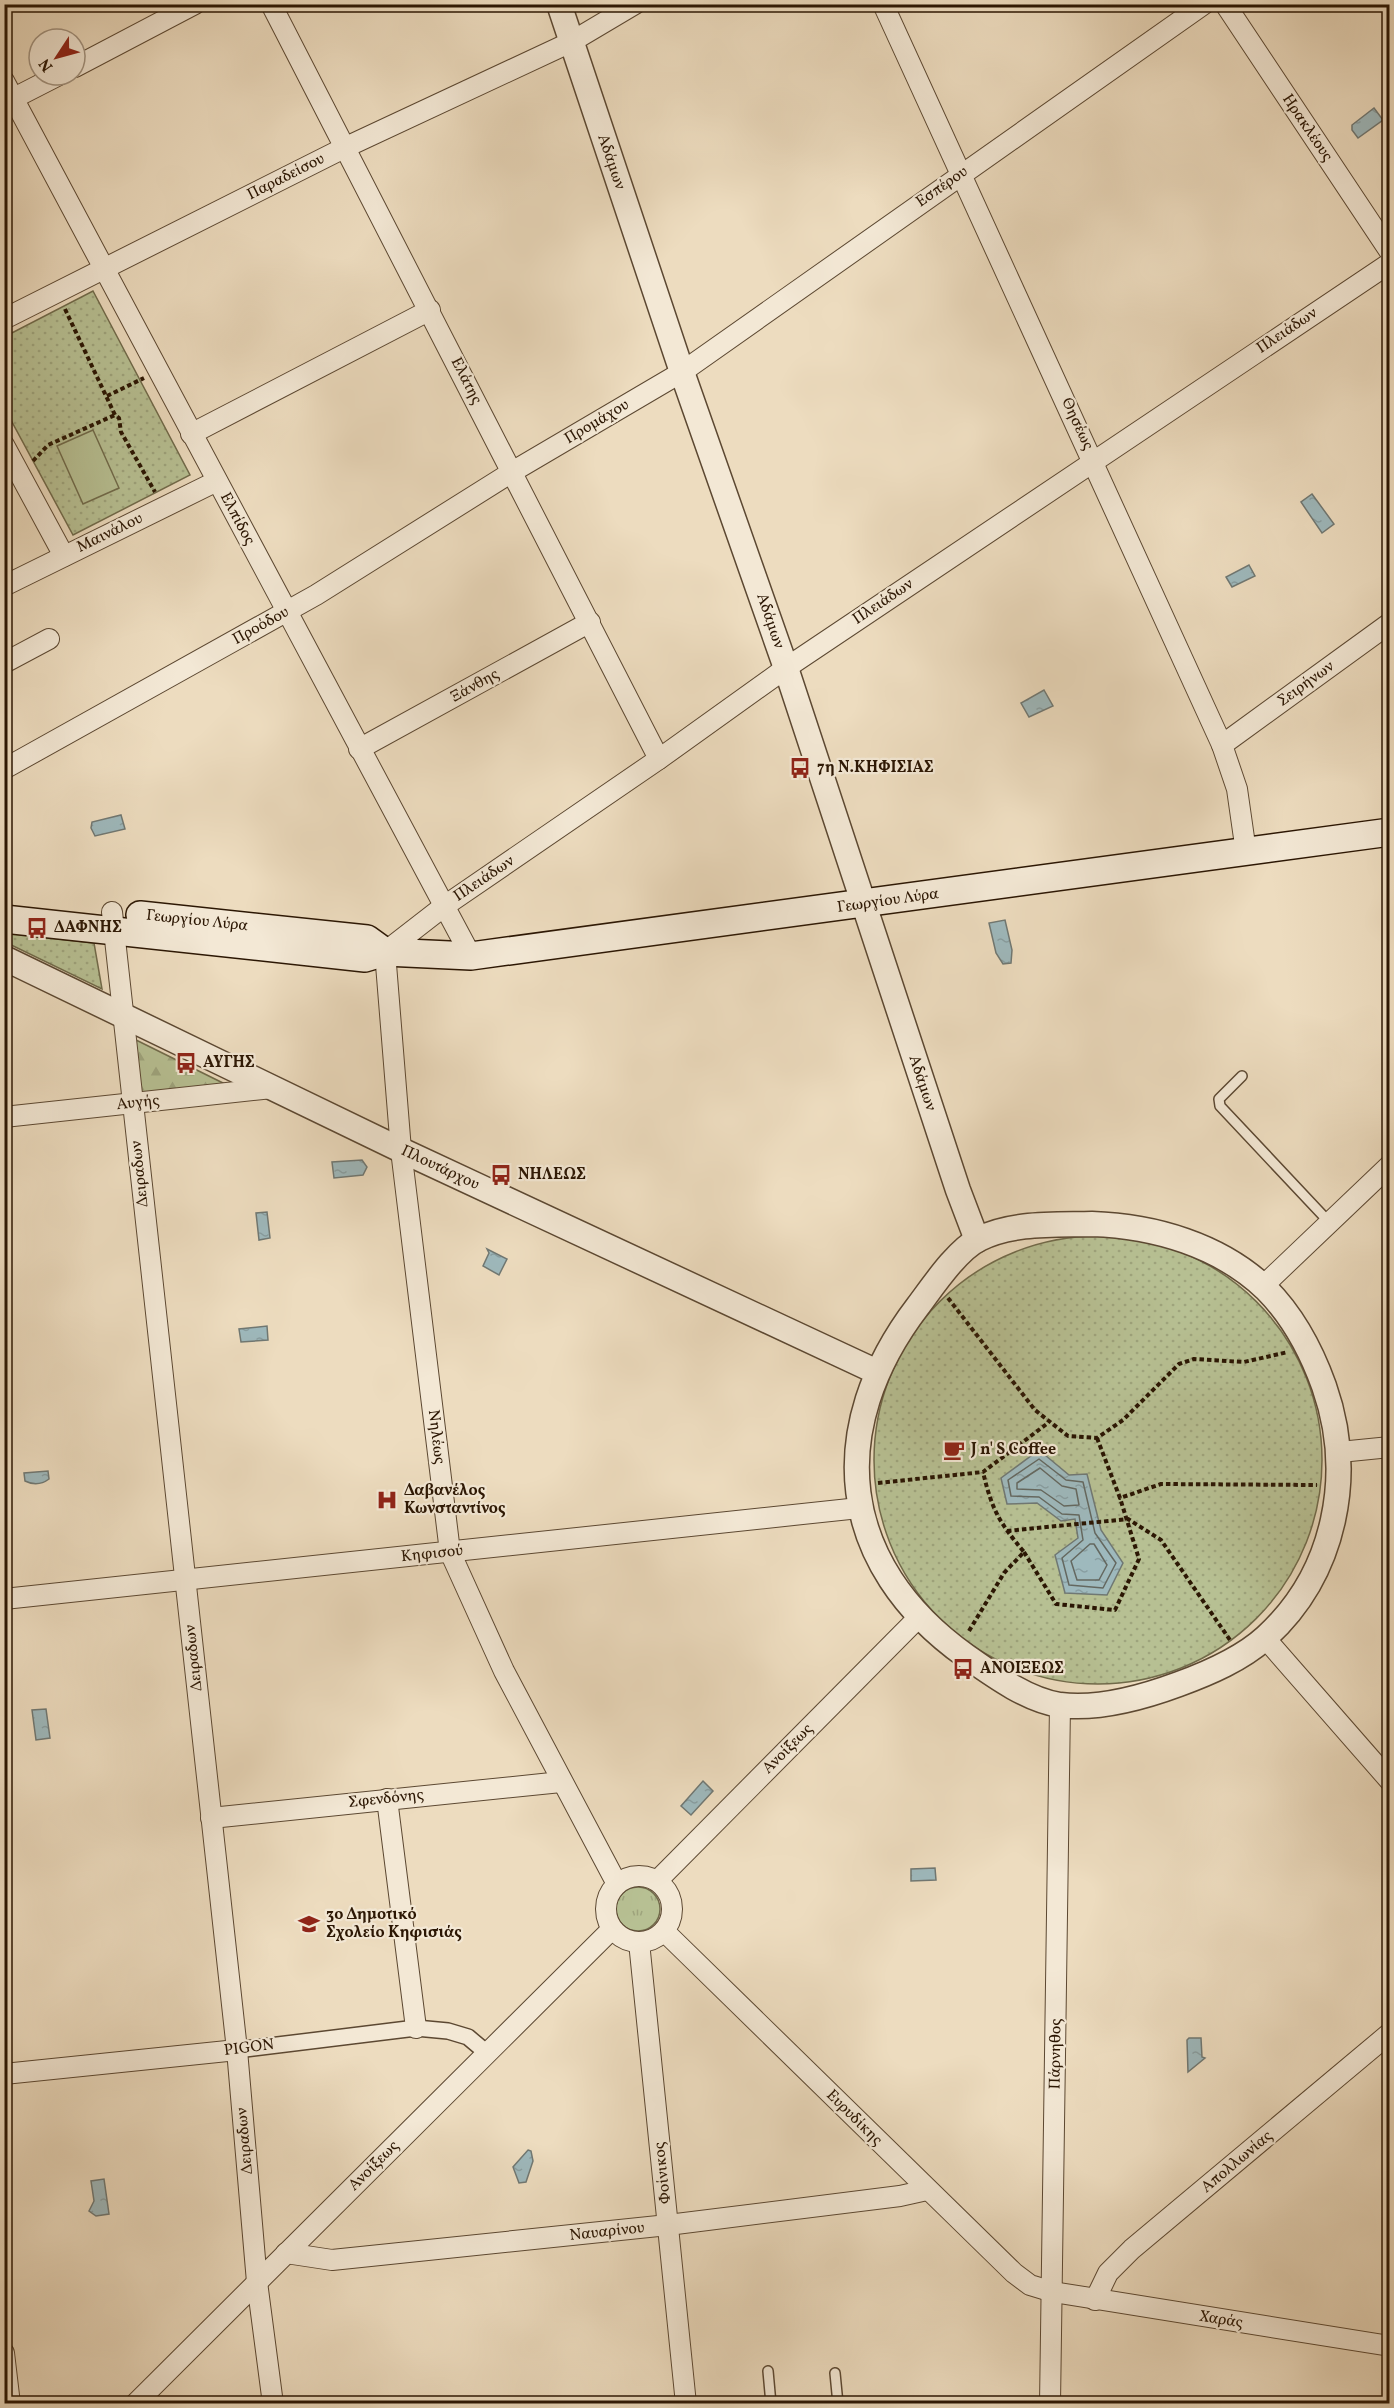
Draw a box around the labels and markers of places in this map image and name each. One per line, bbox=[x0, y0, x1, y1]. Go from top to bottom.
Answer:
bus stop icon: 7η Ν.ΚΗΦΙΣΙΑΣ bbox=[788, 756, 812, 780]
place label: 7η Ν.ΚΗΦΙΣΙΑΣ bbox=[817, 757, 934, 779]
bus stop icon: ΔΑΦΝΗΣ bbox=[25, 916, 49, 940]
place label: ΔΑΦΝΗΣ bbox=[54, 917, 122, 939]
bus stop icon: ΑΥΓΗΣ bbox=[174, 1051, 198, 1075]
place label: ΑΥΓΗΣ bbox=[203, 1052, 255, 1074]
bus stop icon: ΝΗΛΕΩΣ bbox=[489, 1163, 513, 1187]
place label: ΝΗΛΕΩΣ bbox=[518, 1164, 586, 1186]
cafe icon: J n' S Coffee bbox=[942, 1438, 966, 1462]
place label: J n' S Coffee bbox=[970, 1439, 1056, 1461]
place label: Δαβανέλος Κωνσταντίνος bbox=[404, 1480, 506, 1520]
hospital icon: Δαβανέλος Κωνσταντίνος bbox=[375, 1488, 399, 1512]
bus stop icon: ΑΝΟΙΞΕΩΣ bbox=[951, 1657, 975, 1681]
place label: ΑΝΟΙΞΕΩΣ bbox=[980, 1658, 1064, 1680]
place label: 3ο Δημοτικό Σχολείο Κηφισιάς bbox=[326, 1904, 462, 1944]
school or university icon: 3ο Δημοτικό Σχολείο Κηφισιάς bbox=[297, 1912, 321, 1936]

